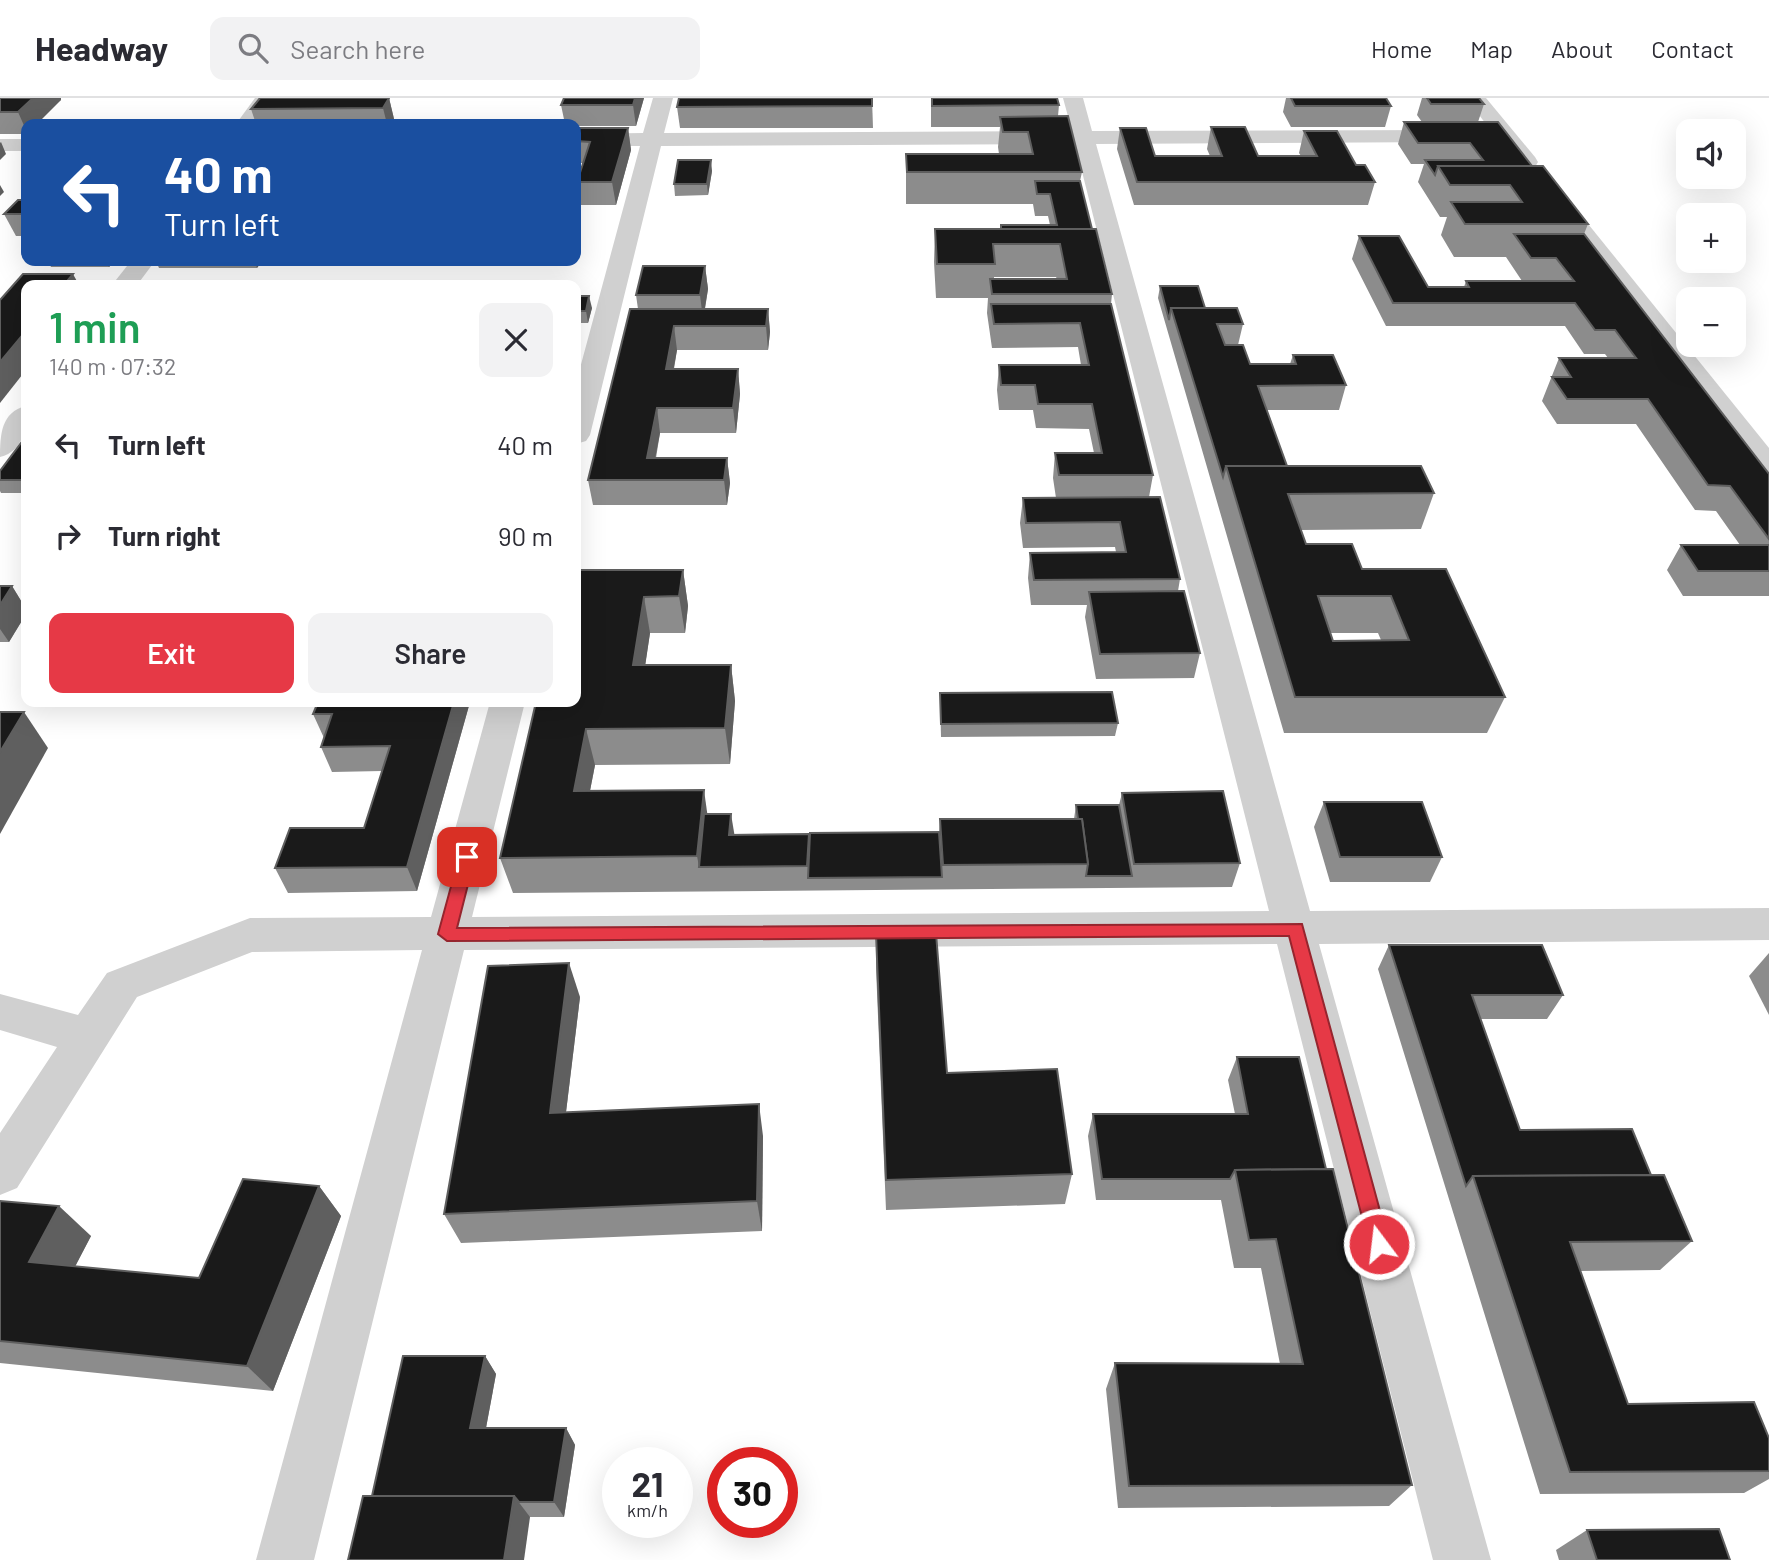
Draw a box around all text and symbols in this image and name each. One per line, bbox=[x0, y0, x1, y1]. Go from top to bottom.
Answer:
search box bbox=[210, 17, 700, 80]
text: Headway bbox=[35, 28, 168, 68]
icon: search bbox=[234, 29, 272, 67]
text: Search here bbox=[290, 33, 425, 64]
text: Home bbox=[1371, 34, 1432, 63]
text: Map bbox=[1470, 34, 1513, 63]
text: About bbox=[1551, 34, 1613, 63]
text: Contact bbox=[1651, 34, 1734, 63]
map controls bbox=[1676, 119, 1746, 357]
button: sound bbox=[1676, 119, 1746, 189]
text: 40 m bbox=[164, 144, 272, 203]
icon: left bbox=[49, 147, 140, 238]
button: + bbox=[1676, 203, 1746, 273]
text: Turn left bbox=[164, 204, 281, 242]
button: − bbox=[1676, 287, 1746, 357]
text: 1 min bbox=[49, 301, 141, 351]
button: close bbox=[479, 303, 553, 377]
text: 140 m · 07:32 bbox=[49, 352, 176, 380]
icon: left bbox=[49, 426, 87, 464]
text: Turn left bbox=[108, 429, 206, 460]
text: 40 m bbox=[497, 429, 553, 460]
icon: right bbox=[49, 517, 87, 555]
text: Turn right bbox=[108, 520, 221, 551]
text: 90 m bbox=[498, 520, 553, 551]
button: Exit bbox=[49, 613, 294, 693]
button: Share bbox=[308, 613, 553, 693]
pin bbox=[437, 827, 497, 887]
icon: arrive bbox=[448, 838, 486, 876]
position arrow bbox=[1342, 1207, 1416, 1281]
speed limit sign: 30 bbox=[707, 1447, 798, 1538]
text: 21 bbox=[632, 1462, 663, 1504]
text: km/h bbox=[627, 1499, 668, 1521]

